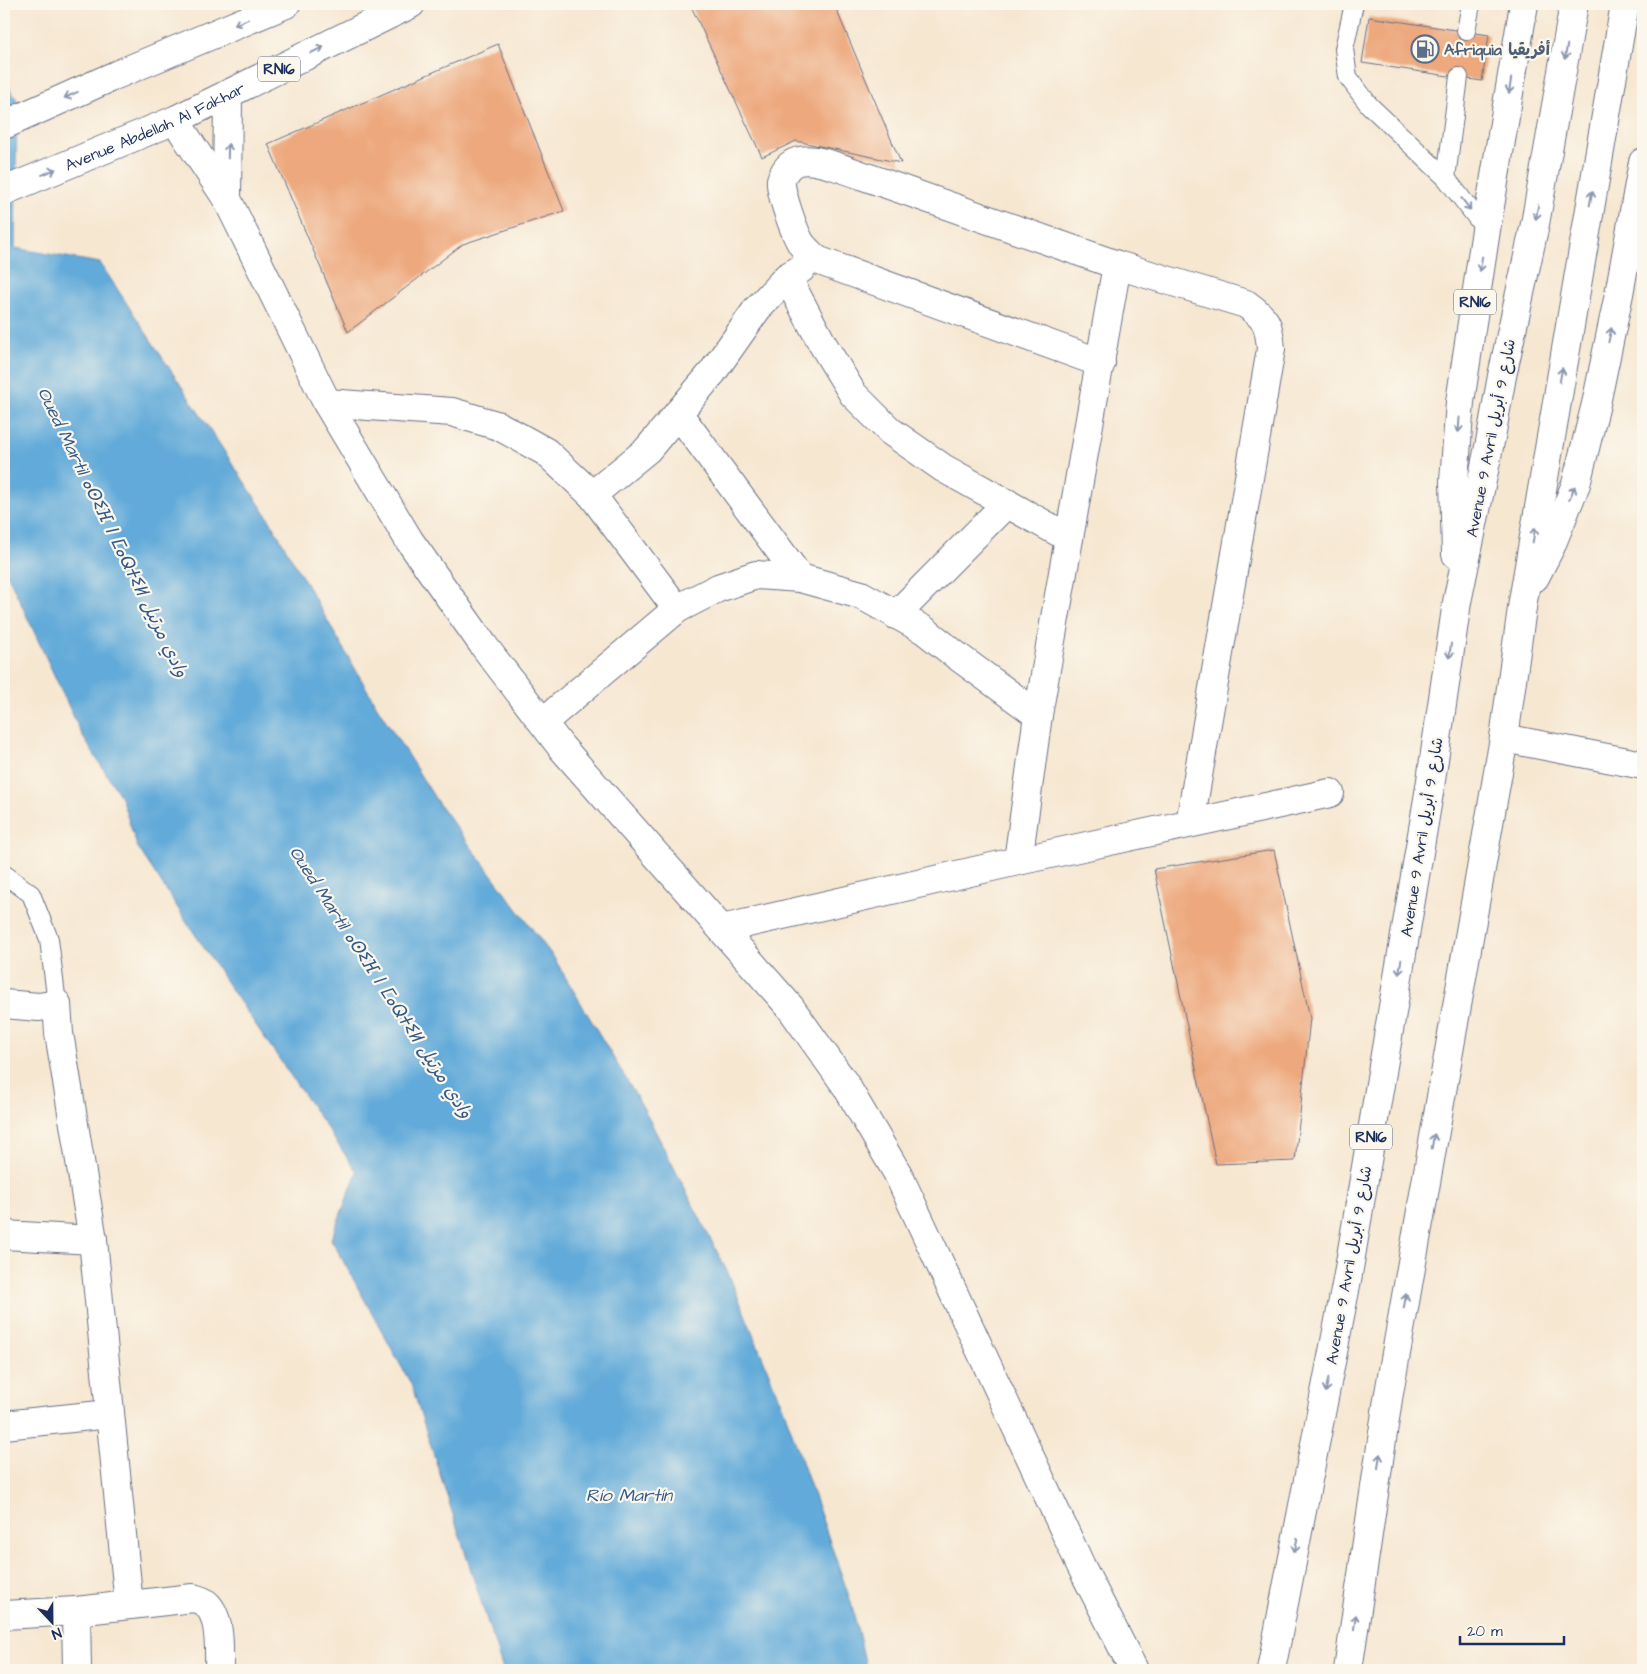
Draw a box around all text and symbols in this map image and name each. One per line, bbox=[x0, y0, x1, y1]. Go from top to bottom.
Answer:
one-way arrow bbox=[234, 18, 249, 28]
fuel station icon: Afriquia أفريقيا bbox=[1410, 34, 1440, 64]
place label: Afriquia أفريقيا bbox=[1444, 39, 1551, 61]
one-way arrow bbox=[1560, 43, 1570, 59]
one-way arrow bbox=[309, 45, 324, 55]
road number: RN16 bbox=[258, 56, 300, 82]
street label: Avenue Abdellah Al Fakhar bbox=[62, 77, 249, 177]
one-way arrow bbox=[1504, 78, 1514, 94]
one-way arrow bbox=[64, 90, 79, 100]
one-way arrow bbox=[223, 143, 232, 159]
one-way arrow bbox=[41, 167, 56, 177]
one-way arrow bbox=[1587, 190, 1597, 206]
one-way arrow bbox=[1460, 197, 1471, 210]
one-way arrow bbox=[1532, 203, 1542, 219]
one-way arrow bbox=[1476, 256, 1486, 272]
road number: RN16 bbox=[1454, 290, 1496, 314]
one-way arrow bbox=[1606, 328, 1616, 344]
street label: Avenue 9 Avril شارع 9 أبريل bbox=[1461, 337, 1521, 539]
one-way arrow bbox=[1557, 368, 1567, 384]
water label: Oued Martil ⴰⵙⵉⴼ ⵏ ⵎⴰⵕⵜⵉⵍ وادي مرتيل bbox=[31, 383, 194, 682]
one-way arrow bbox=[1454, 417, 1463, 433]
one-way arrow bbox=[1568, 486, 1578, 501]
one-way arrow bbox=[1529, 528, 1539, 544]
one-way arrow bbox=[1445, 642, 1455, 658]
street label: Avenue 9 Avril شارع 9 أبريل bbox=[1395, 736, 1449, 938]
water label: Oued Martil ⴰⵙⵉⴼ ⵏ ⵎⴰⵕⵜⵉⵍ وادي مرتيل bbox=[283, 841, 479, 1124]
one-way arrow bbox=[1394, 958, 1404, 974]
road number: RN16 bbox=[1350, 1124, 1392, 1150]
one-way arrow bbox=[1429, 1133, 1439, 1149]
street label: Avenue 9 Avril شارع 9 أبريل bbox=[1321, 1164, 1377, 1366]
one-way arrow bbox=[1401, 1293, 1411, 1309]
one-way arrow bbox=[1321, 1377, 1331, 1393]
one-way arrow bbox=[1374, 1454, 1384, 1470]
water label: Río Martín bbox=[586, 1483, 674, 1508]
one-way arrow bbox=[1290, 1536, 1300, 1552]
north arrow bbox=[28, 1596, 78, 1646]
one-way arrow bbox=[1350, 1614, 1360, 1630]
scale bar bbox=[1460, 1614, 1563, 1646]
text: 20 m bbox=[1467, 1621, 1503, 1642]
text: N bbox=[48, 1622, 64, 1644]

